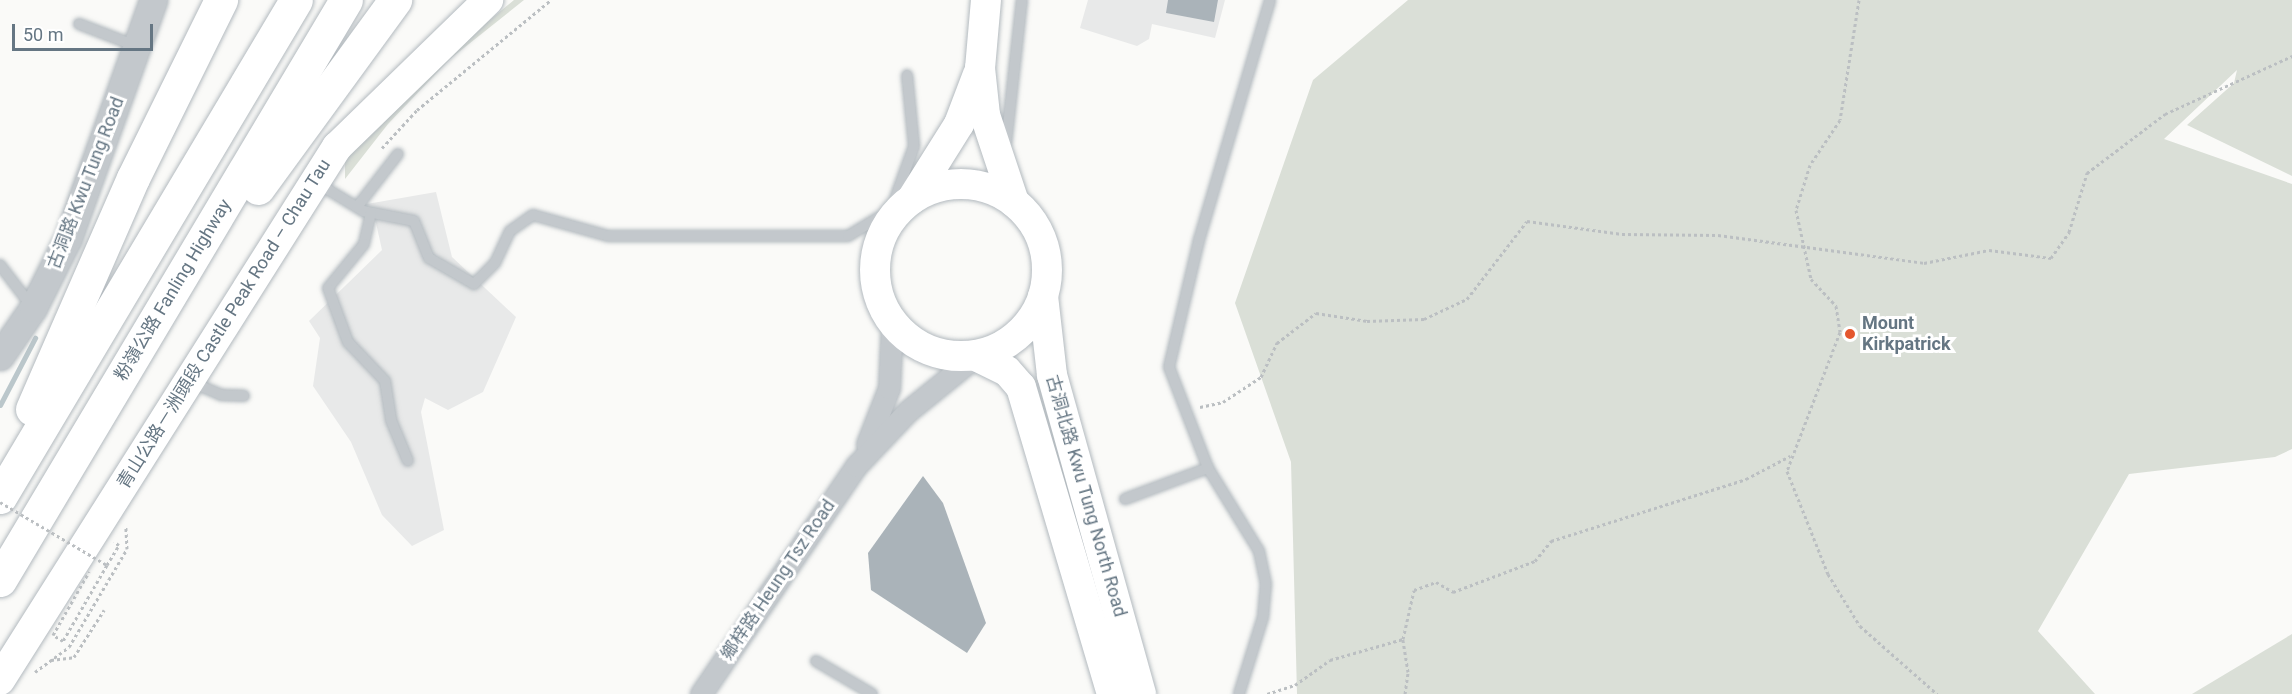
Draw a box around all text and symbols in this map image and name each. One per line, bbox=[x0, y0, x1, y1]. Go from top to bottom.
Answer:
scale bar bbox=[15, 12, 156, 50]
text: 50 m bbox=[23, 24, 63, 45]
street label: 古洞路 Kwu Tung Road bbox=[43, 94, 129, 272]
street label: 青山公路－洲頭段 Castle Peak Road – Chau Tau bbox=[113, 155, 335, 493]
street label: 粉嶺公路 Fanling Highway bbox=[110, 195, 236, 385]
place label: Mount Kirkpatrick bbox=[1862, 313, 1951, 356]
marker: Mount Kirkpatrick bbox=[1843, 327, 1857, 341]
street label: 古洞北路 Kwu Tung North Road bbox=[1041, 373, 1131, 619]
street label: 鄉梓路 Heung Tsz Road bbox=[716, 496, 840, 664]

